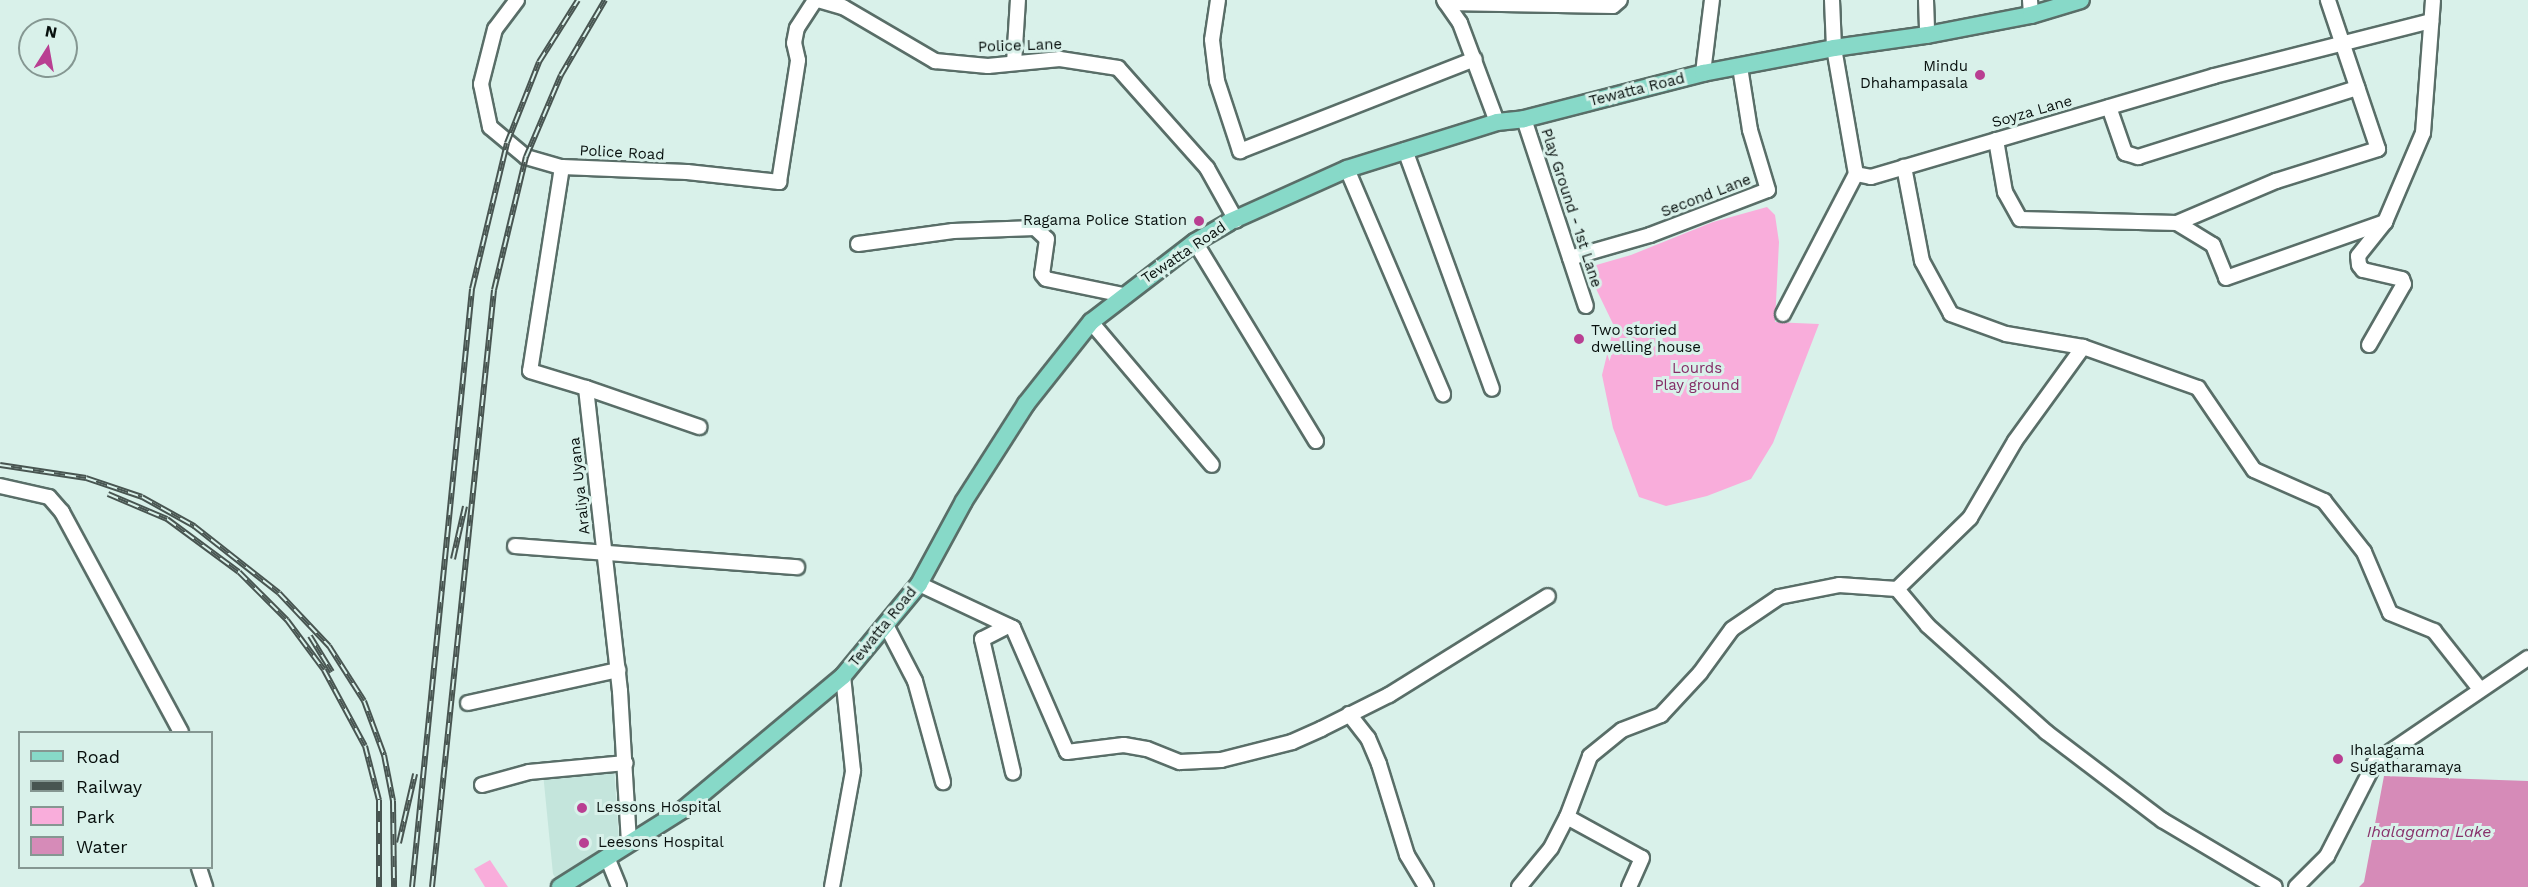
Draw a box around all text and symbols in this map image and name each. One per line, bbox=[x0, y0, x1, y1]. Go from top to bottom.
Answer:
north arrow bbox=[18, 18, 78, 78]
text: N bbox=[44, 21, 59, 42]
street label: Police Lane bbox=[978, 36, 1062, 56]
place label: Mindu Dhahampasala bbox=[1860, 57, 1968, 92]
marker: Mindu Dhahampasala bbox=[1973, 68, 1987, 82]
street label: Tewatta Road bbox=[1587, 69, 1687, 111]
street label: Soyza Lane bbox=[1990, 92, 2074, 132]
street label: Play Ground - 1st Lane bbox=[1537, 126, 1605, 290]
street label: Police Road bbox=[579, 142, 665, 164]
street label: Second Lane bbox=[1658, 171, 1754, 221]
place label: Ragama Police Station bbox=[1023, 212, 1187, 230]
marker: Ragama Police Station bbox=[1192, 214, 1206, 228]
street label: Tewatta Road bbox=[1138, 218, 1230, 288]
place label: Two storied dwelling house bbox=[1591, 321, 1701, 356]
marker: Two storied dwelling house bbox=[1572, 332, 1586, 346]
park label: Lourds Play ground bbox=[1654, 359, 1740, 394]
street label: Araliya Uyana bbox=[566, 436, 594, 536]
street label: Tewatta Road bbox=[845, 583, 921, 671]
legend bbox=[18, 731, 213, 869]
place label: Ihalagama Sugatharamaya bbox=[2350, 741, 2462, 776]
text: Road bbox=[76, 746, 120, 767]
marker: Ihalagama Sugatharamaya bbox=[2331, 752, 2345, 766]
text: Railway bbox=[76, 776, 142, 797]
marker: Lessons Hospital bbox=[573, 799, 591, 817]
place label: Lessons Hospital bbox=[596, 799, 721, 817]
text: Park bbox=[76, 806, 115, 827]
water label: Ihalagama Lake bbox=[2367, 822, 2491, 842]
marker: Leesons Hospital bbox=[575, 834, 593, 852]
place label: Leesons Hospital bbox=[598, 834, 724, 852]
text: Water bbox=[76, 836, 128, 857]

